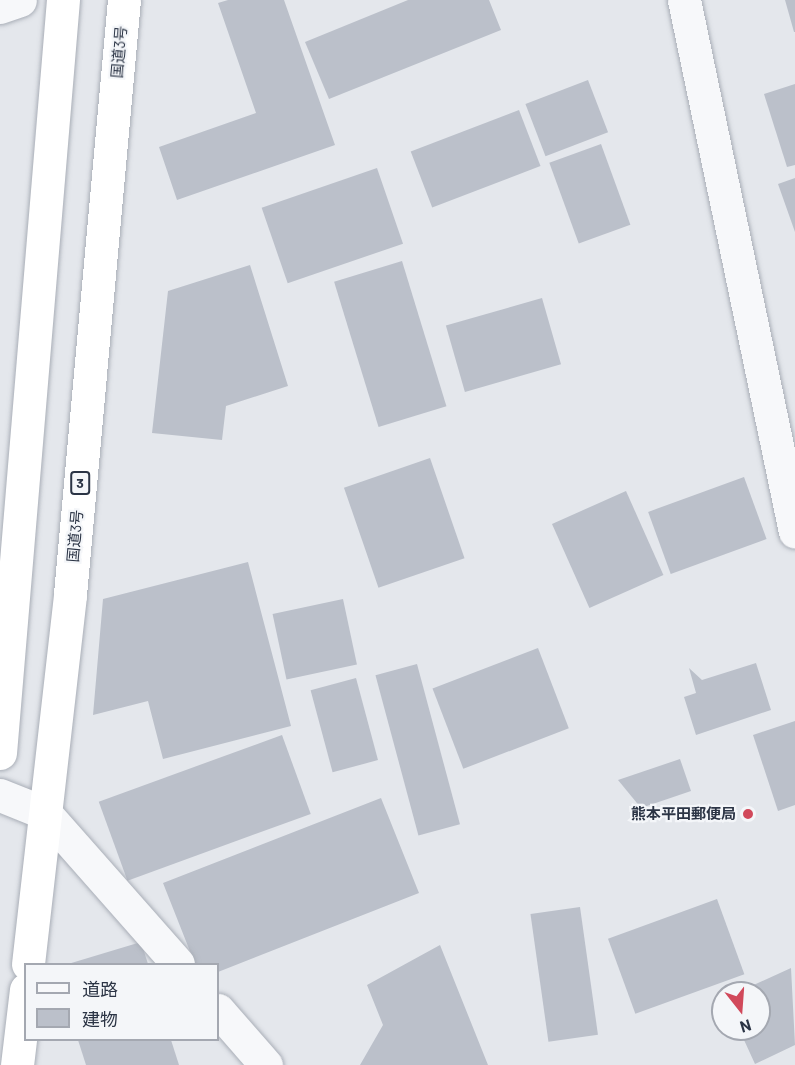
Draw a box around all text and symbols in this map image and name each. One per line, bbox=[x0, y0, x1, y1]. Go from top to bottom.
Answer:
street label: 国道3号 bbox=[108, 25, 130, 79]
road number: 3 bbox=[70, 472, 90, 494]
street label: 国道3号 bbox=[64, 509, 86, 563]
place label: 熊本平田郵便局 bbox=[631, 805, 736, 823]
marker: 熊本平田郵便局 bbox=[741, 807, 755, 821]
legend bbox=[24, 963, 219, 1041]
text: 道路 bbox=[82, 978, 118, 1000]
north arrow bbox=[711, 981, 771, 1041]
text: 建物 bbox=[82, 1008, 118, 1030]
text: N bbox=[738, 1016, 754, 1037]

